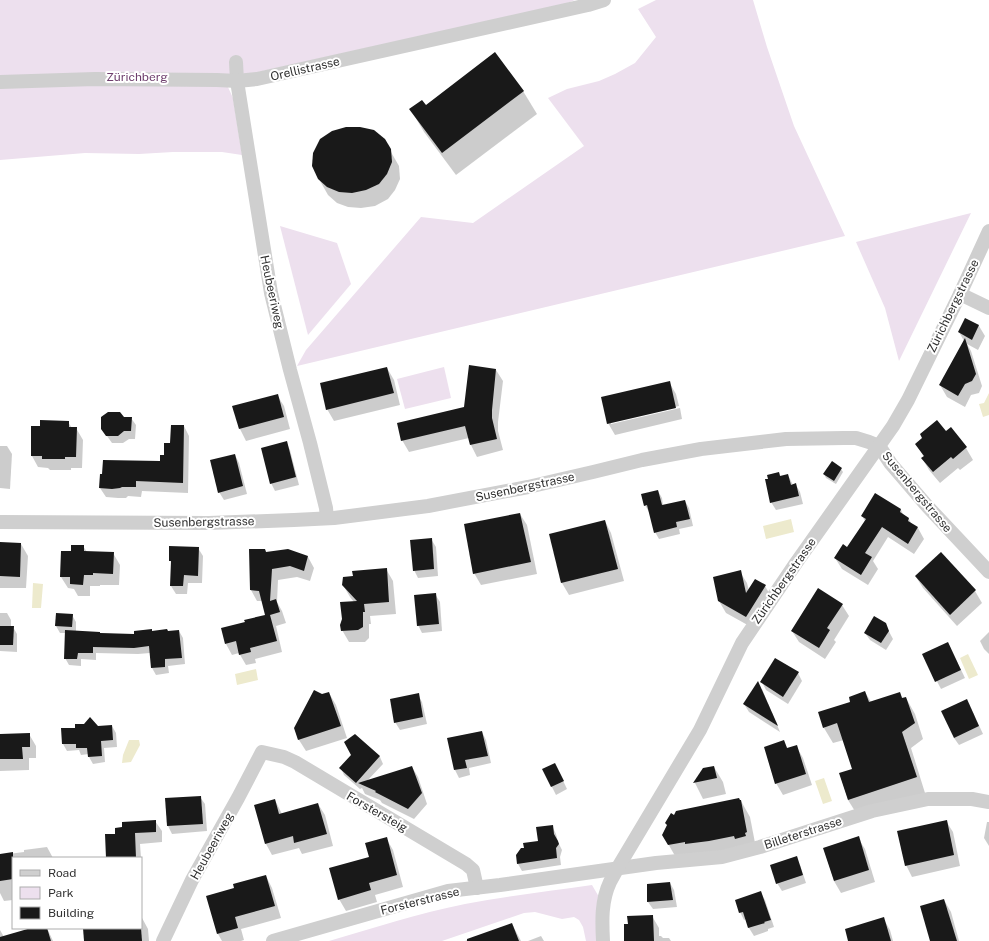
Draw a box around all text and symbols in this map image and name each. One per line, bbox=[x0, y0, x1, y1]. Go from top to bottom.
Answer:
street label: Orellistrasse bbox=[269, 54, 341, 84]
park label: Zürichberg bbox=[106, 70, 168, 84]
street label: Heubeeriweg bbox=[257, 254, 287, 330]
street label: Zürichbergstrasse bbox=[924, 257, 982, 355]
street label: Susenbergstrasse bbox=[879, 449, 955, 535]
street label: Susenbergstrasse bbox=[474, 470, 576, 504]
street label: Susenbergstrasse bbox=[153, 514, 255, 530]
street label: Zürichbergstrasse bbox=[749, 535, 819, 627]
street label: Forstersteig bbox=[344, 789, 410, 835]
street label: Heubeeriweg bbox=[188, 810, 236, 882]
street label: Billeterstrasse bbox=[762, 814, 844, 852]
legend bbox=[12, 857, 142, 929]
text: Road bbox=[48, 866, 76, 880]
street label: Forsterstrasse bbox=[379, 884, 461, 918]
text: Park bbox=[48, 886, 74, 900]
text: Building bbox=[48, 906, 94, 920]

